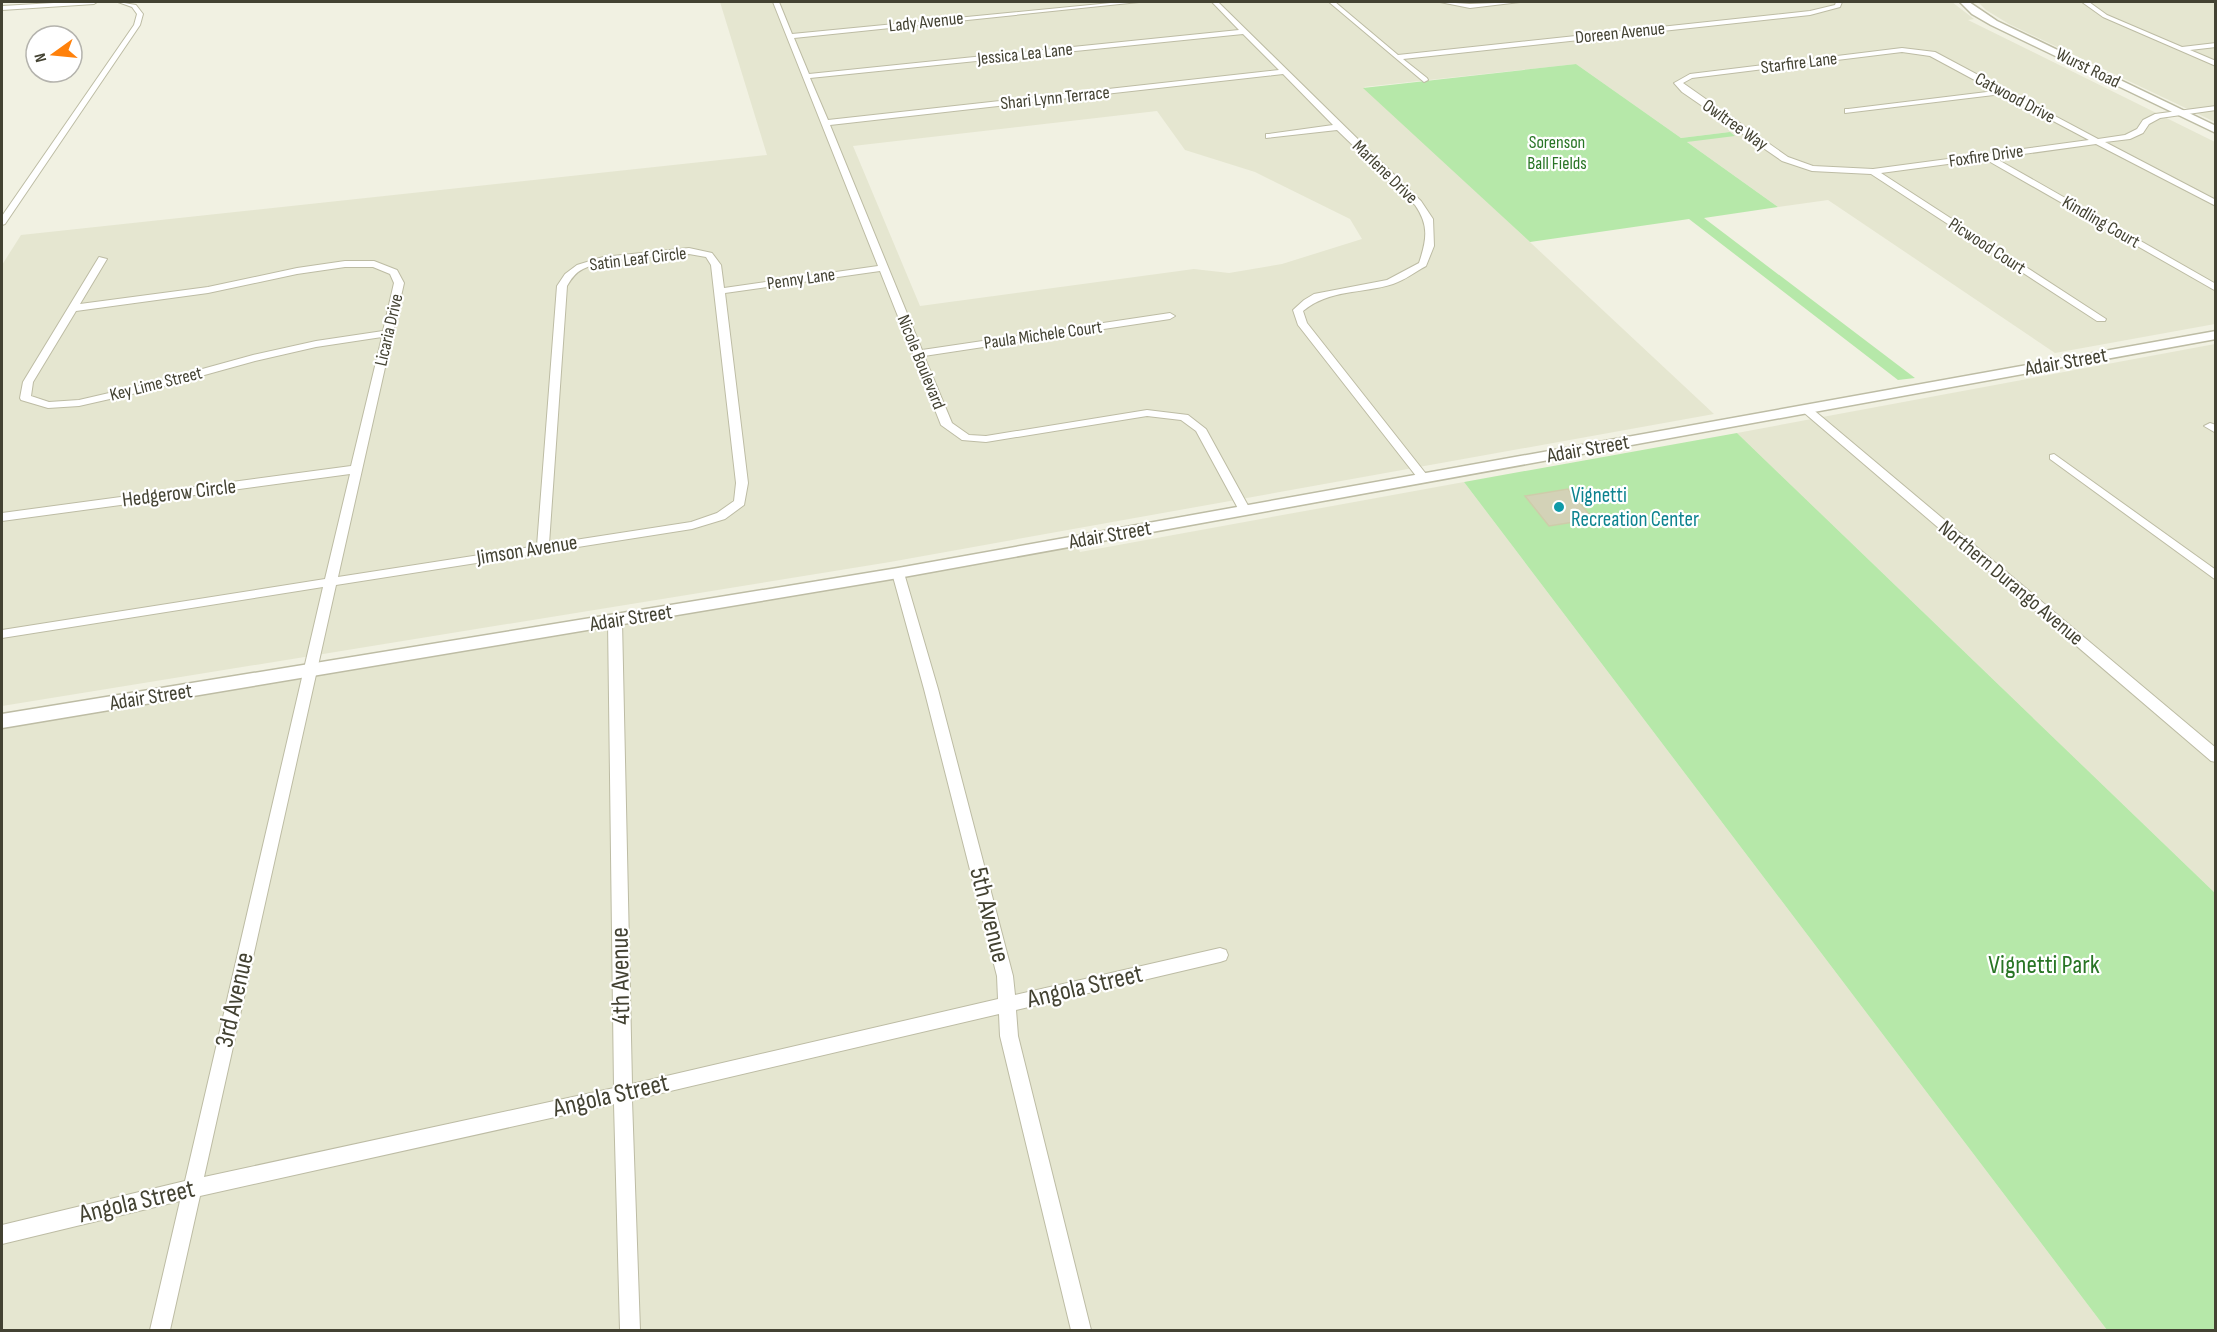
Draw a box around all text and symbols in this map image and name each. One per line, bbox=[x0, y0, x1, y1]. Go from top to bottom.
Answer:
street label: Lady Avenue bbox=[888, 8, 964, 36]
street label: Doreen Avenue bbox=[1574, 18, 1666, 48]
north arrow bbox=[24, 24, 84, 84]
street label: Jessica Lea Lane bbox=[975, 39, 1074, 70]
street label: Wurst Road bbox=[2053, 43, 2123, 93]
street label: Starfire Lane bbox=[1760, 48, 1838, 78]
text: N bbox=[31, 51, 51, 64]
street label: Catwood Drive bbox=[1971, 68, 2059, 128]
street label: Shari Lynn Terrace bbox=[999, 82, 1111, 114]
street label: Owltree Way bbox=[1698, 95, 1772, 155]
park label: Sorenson Ball Fields bbox=[1527, 132, 1587, 174]
street label: Marlene Drive bbox=[1348, 136, 1422, 208]
street label: Foxfire Drive bbox=[1947, 140, 2025, 172]
street label: Kindling Court bbox=[2059, 191, 2144, 253]
street label: Picwood Court bbox=[1944, 213, 2030, 279]
street label: Satin Leaf Circle bbox=[588, 243, 688, 275]
street label: Penny Lane bbox=[766, 264, 836, 294]
street label: Licaria Drive bbox=[370, 292, 408, 368]
street label: Nicole Boulevard bbox=[893, 312, 949, 412]
street label: Paula Michele Court bbox=[983, 316, 1104, 354]
street label: Adair Street bbox=[2022, 342, 2109, 382]
street label: Key Lime Street bbox=[108, 362, 205, 406]
street label: Adair Street bbox=[1544, 429, 1631, 469]
street label: Hedgerow Circle bbox=[121, 474, 237, 512]
place label: Vignetti Recreation Center bbox=[1571, 483, 1699, 532]
marker: Vignetti Recreation Center bbox=[1552, 500, 1566, 514]
street label: Adair Street bbox=[1066, 515, 1153, 555]
street label: Northern Durango Avenue bbox=[1933, 515, 2089, 651]
street label: Jimson Avenue bbox=[474, 530, 579, 570]
street label: Adair Street bbox=[587, 599, 674, 637]
street label: Adair Street bbox=[107, 678, 194, 716]
street label: 5th Avenue bbox=[962, 864, 1016, 966]
street label: 4th Avenue bbox=[605, 927, 637, 1025]
street label: 3rd Avenue bbox=[209, 949, 261, 1051]
park label: Vignetti Park bbox=[1988, 950, 2100, 981]
street label: Angola Street bbox=[1023, 959, 1146, 1016]
street label: Angola Street bbox=[549, 1068, 672, 1125]
street label: Angola Street bbox=[75, 1174, 198, 1231]

